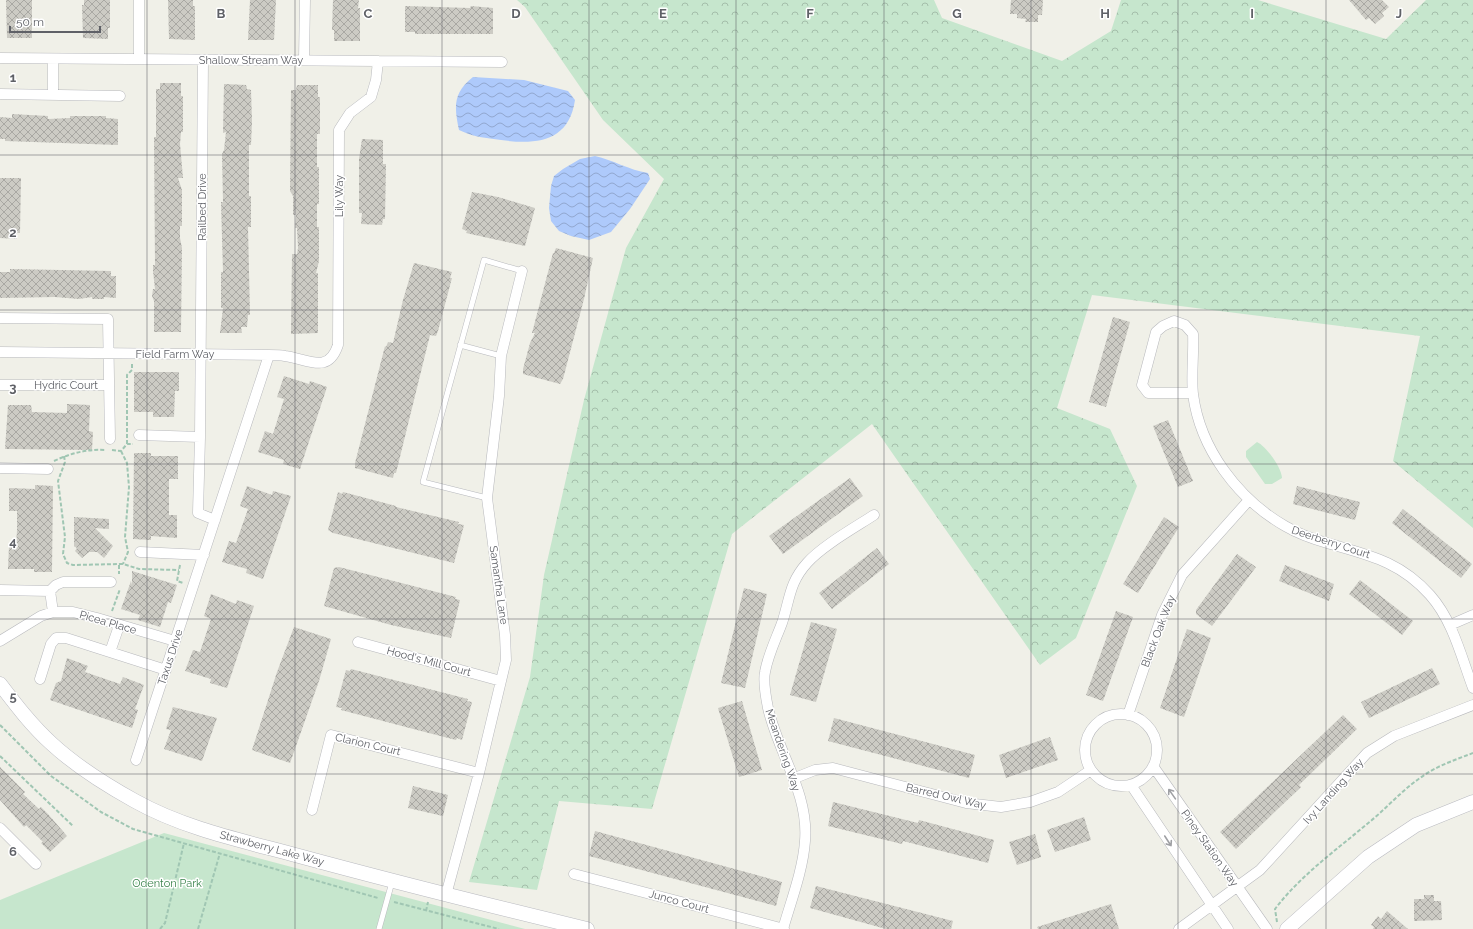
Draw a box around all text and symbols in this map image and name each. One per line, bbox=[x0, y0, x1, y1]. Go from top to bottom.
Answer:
text: B bbox=[217, 6, 226, 21]
text: C bbox=[364, 6, 373, 21]
text: D bbox=[511, 6, 521, 21]
text: E bbox=[659, 6, 667, 21]
text: F bbox=[806, 6, 814, 21]
text: G bbox=[952, 6, 962, 21]
text: H bbox=[1100, 6, 1110, 21]
text: I bbox=[1250, 6, 1254, 21]
text: J bbox=[1396, 6, 1402, 21]
scale bar bbox=[10, 8, 100, 34]
text: 50 m bbox=[16, 15, 44, 29]
street label: Shallow Stream Way bbox=[199, 54, 303, 67]
text: 1 bbox=[10, 70, 17, 85]
street label: Railbed Drive bbox=[196, 173, 209, 241]
street label: Lily Way bbox=[333, 175, 346, 217]
text: 2 bbox=[9, 225, 17, 240]
street label: Field Farm Way bbox=[136, 348, 214, 361]
street label: Hydric Court bbox=[34, 379, 98, 392]
text: 3 bbox=[9, 380, 17, 395]
street label: Deerberry Court bbox=[1290, 524, 1372, 561]
text: 4 bbox=[9, 534, 17, 549]
street label: Samantha Lane bbox=[487, 545, 511, 626]
street label: Black Oak Way bbox=[1139, 593, 1178, 669]
street label: Picea Place bbox=[78, 608, 138, 637]
street label: Taxus Drive bbox=[155, 627, 186, 687]
street label: Hood's Mill Court bbox=[385, 644, 473, 679]
text: 5 bbox=[9, 689, 17, 704]
street label: Meandering Way bbox=[762, 707, 803, 793]
street label: Clarion Court bbox=[334, 731, 402, 758]
street label: Ivy Landing Way bbox=[1301, 756, 1366, 827]
street label: Barred Owl Way bbox=[904, 781, 987, 812]
one-way arrow bbox=[1168, 788, 1176, 799]
street label: Piney Station Way bbox=[1178, 807, 1241, 889]
street label: Strawberry Lake Way bbox=[218, 828, 326, 869]
one-way arrow bbox=[1164, 835, 1172, 846]
text: 6 bbox=[9, 844, 17, 859]
park label: Odenton Park bbox=[132, 877, 202, 890]
street label: Junco Court bbox=[647, 887, 711, 916]

